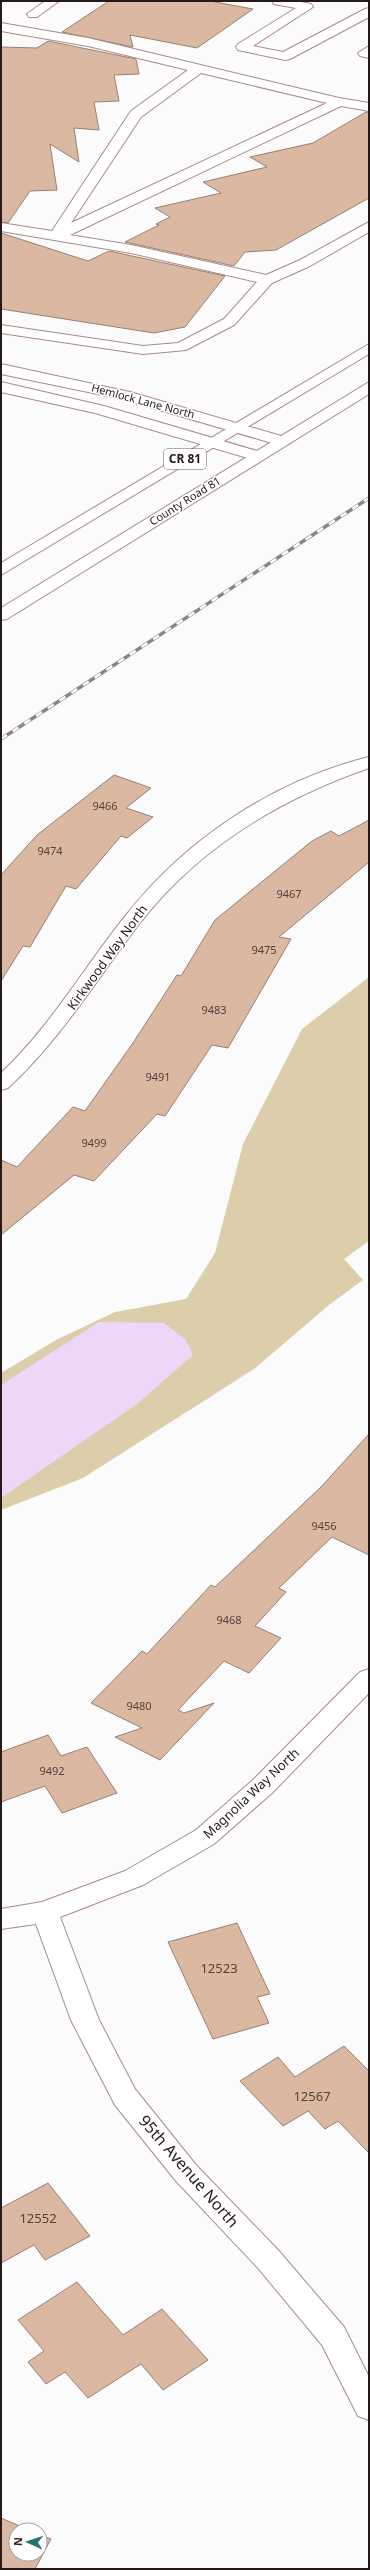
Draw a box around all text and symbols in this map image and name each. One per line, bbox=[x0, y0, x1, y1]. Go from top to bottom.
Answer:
street label: Hemlock Lane North bbox=[90, 380, 196, 422]
road number: CR 81 bbox=[164, 449, 206, 469]
street label: County Road 81 bbox=[146, 473, 223, 529]
house number: 9466 bbox=[92, 798, 118, 813]
house number: 9474 bbox=[37, 843, 63, 858]
house number: 9467 bbox=[276, 886, 302, 901]
street label: Kirkwood Way North bbox=[63, 901, 151, 1013]
house number: 9475 bbox=[251, 942, 277, 957]
house number: 9483 bbox=[201, 1002, 227, 1017]
house number: 9491 bbox=[145, 1069, 171, 1084]
house number: 9499 bbox=[81, 1135, 107, 1150]
house number: 9456 bbox=[311, 1518, 337, 1533]
house number: 9468 bbox=[216, 1612, 242, 1627]
house number: 9480 bbox=[126, 1698, 152, 1713]
street label: Magnolia Way North bbox=[199, 1744, 303, 1842]
house number: 9492 bbox=[39, 1763, 65, 1778]
house number: 12523 bbox=[200, 1959, 238, 1977]
house number: 12567 bbox=[293, 2087, 331, 2105]
street label: 95th Avenue North bbox=[134, 2110, 244, 2232]
house number: 12552 bbox=[19, 2209, 57, 2227]
north arrow bbox=[8, 2522, 48, 2562]
text: N bbox=[10, 2537, 25, 2546]

